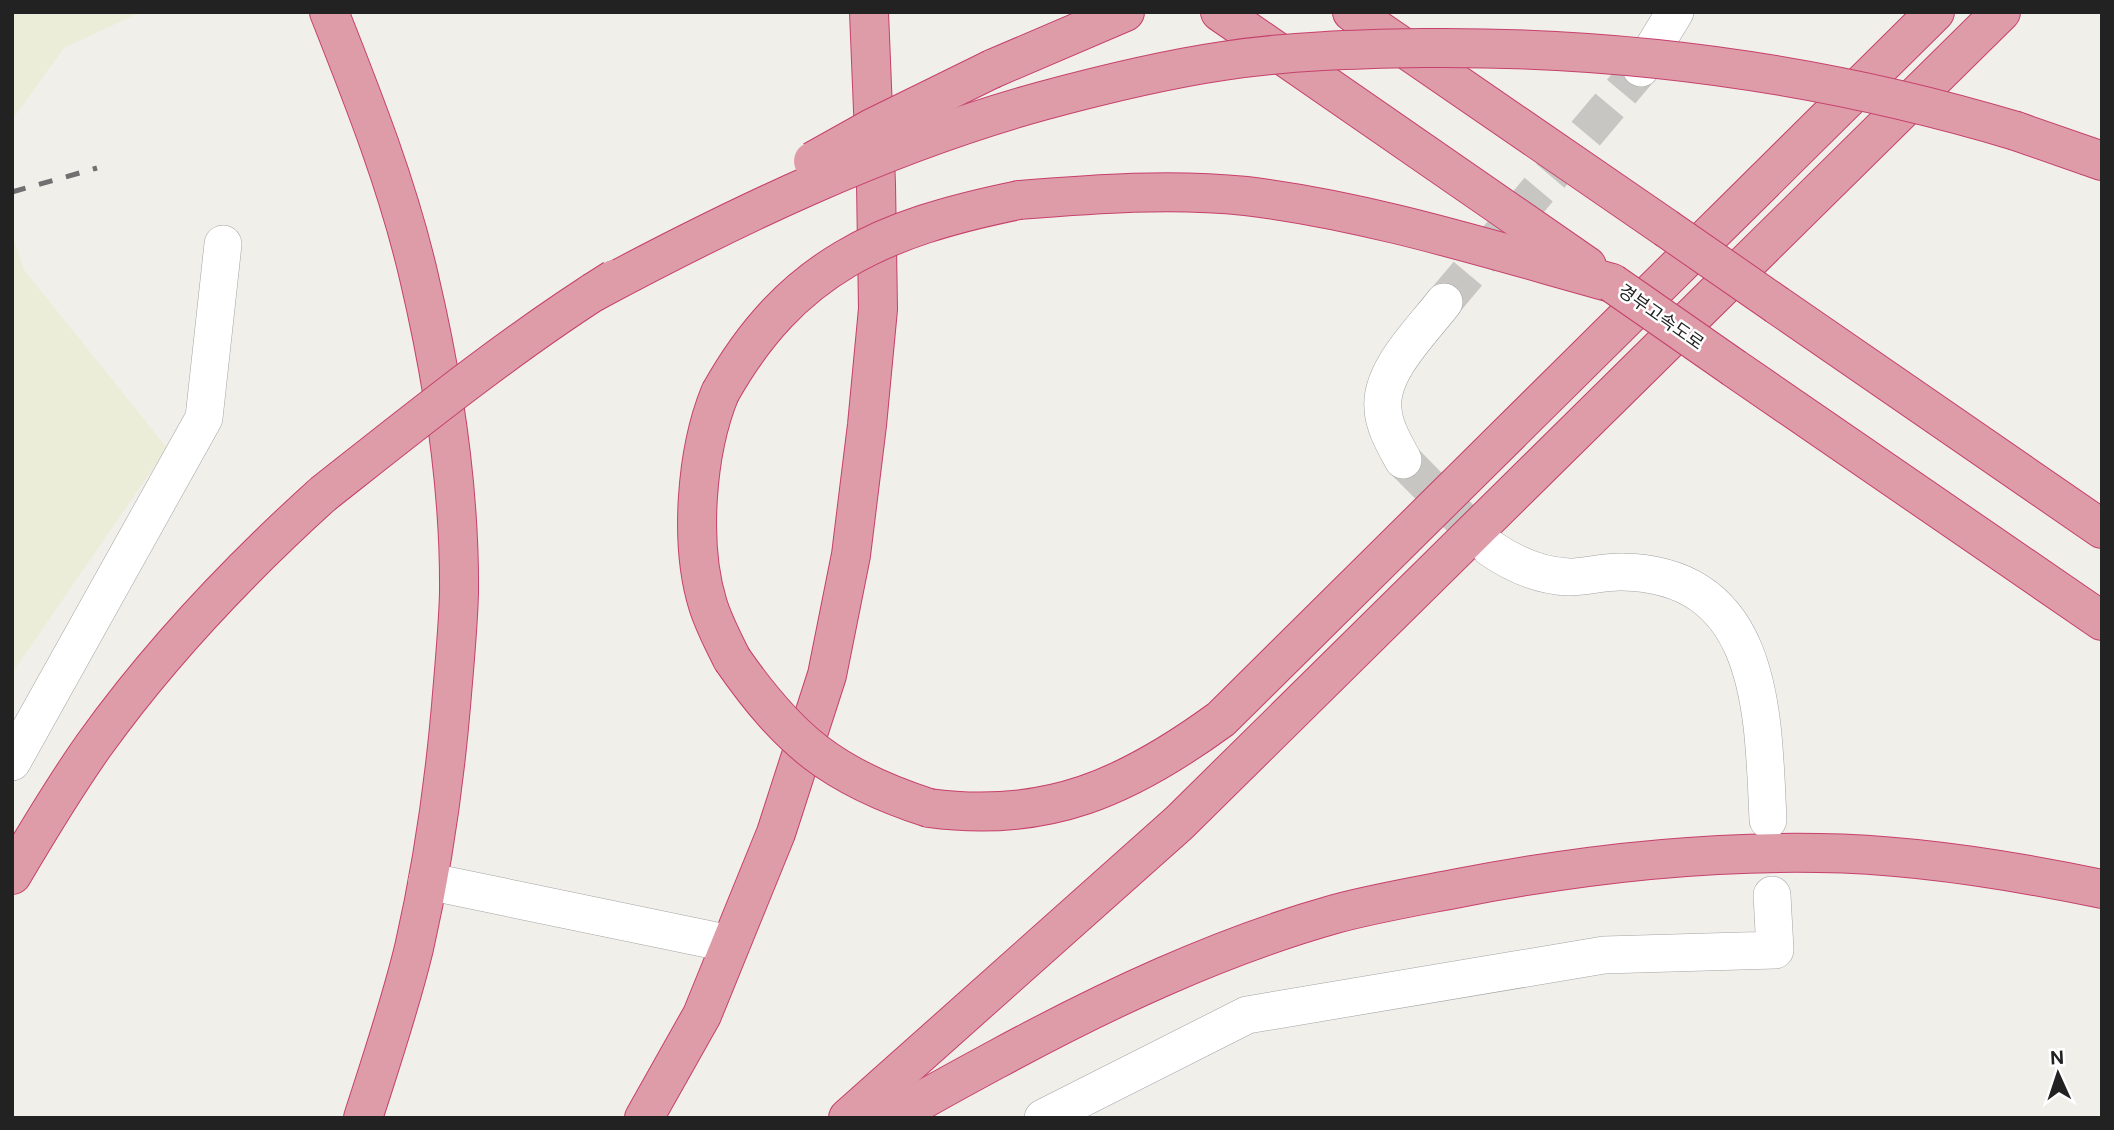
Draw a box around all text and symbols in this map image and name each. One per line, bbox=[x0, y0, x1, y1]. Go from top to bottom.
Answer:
street label: 경부고속도로 bbox=[1613, 279, 1709, 355]
north arrow bbox=[2023, 1039, 2093, 1109]
text: N bbox=[2050, 1045, 2065, 1070]

